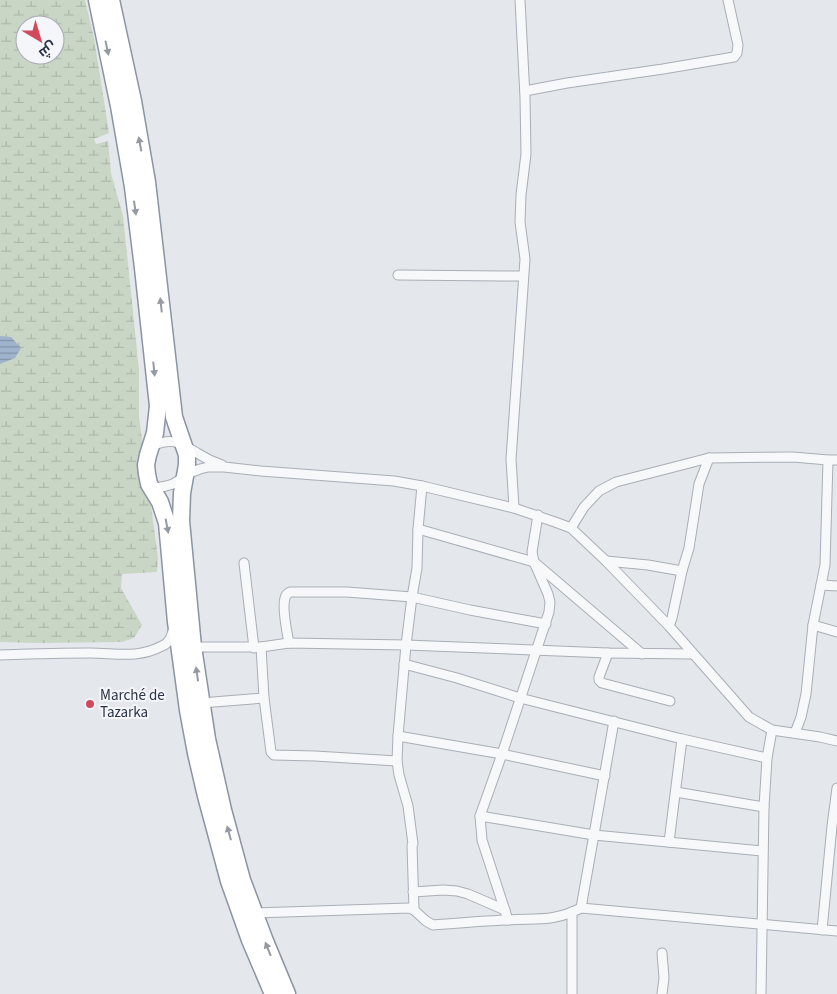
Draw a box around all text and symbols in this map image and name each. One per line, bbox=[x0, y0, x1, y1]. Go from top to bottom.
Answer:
north arrow bbox=[15, 15, 65, 65]
text: ش bbox=[34, 36, 61, 63]
one-way arrow bbox=[104, 40, 112, 56]
one-way arrow bbox=[136, 136, 144, 152]
one-way arrow bbox=[132, 200, 140, 216]
one-way arrow bbox=[157, 297, 165, 313]
one-way arrow bbox=[150, 361, 158, 377]
one-way arrow bbox=[164, 518, 172, 534]
one-way arrow bbox=[193, 665, 201, 681]
place label: Marché de Tazarka bbox=[100, 685, 165, 723]
marker: Marché de Tazarka bbox=[84, 698, 96, 710]
one-way arrow bbox=[225, 825, 233, 840]
one-way arrow bbox=[263, 942, 271, 956]

